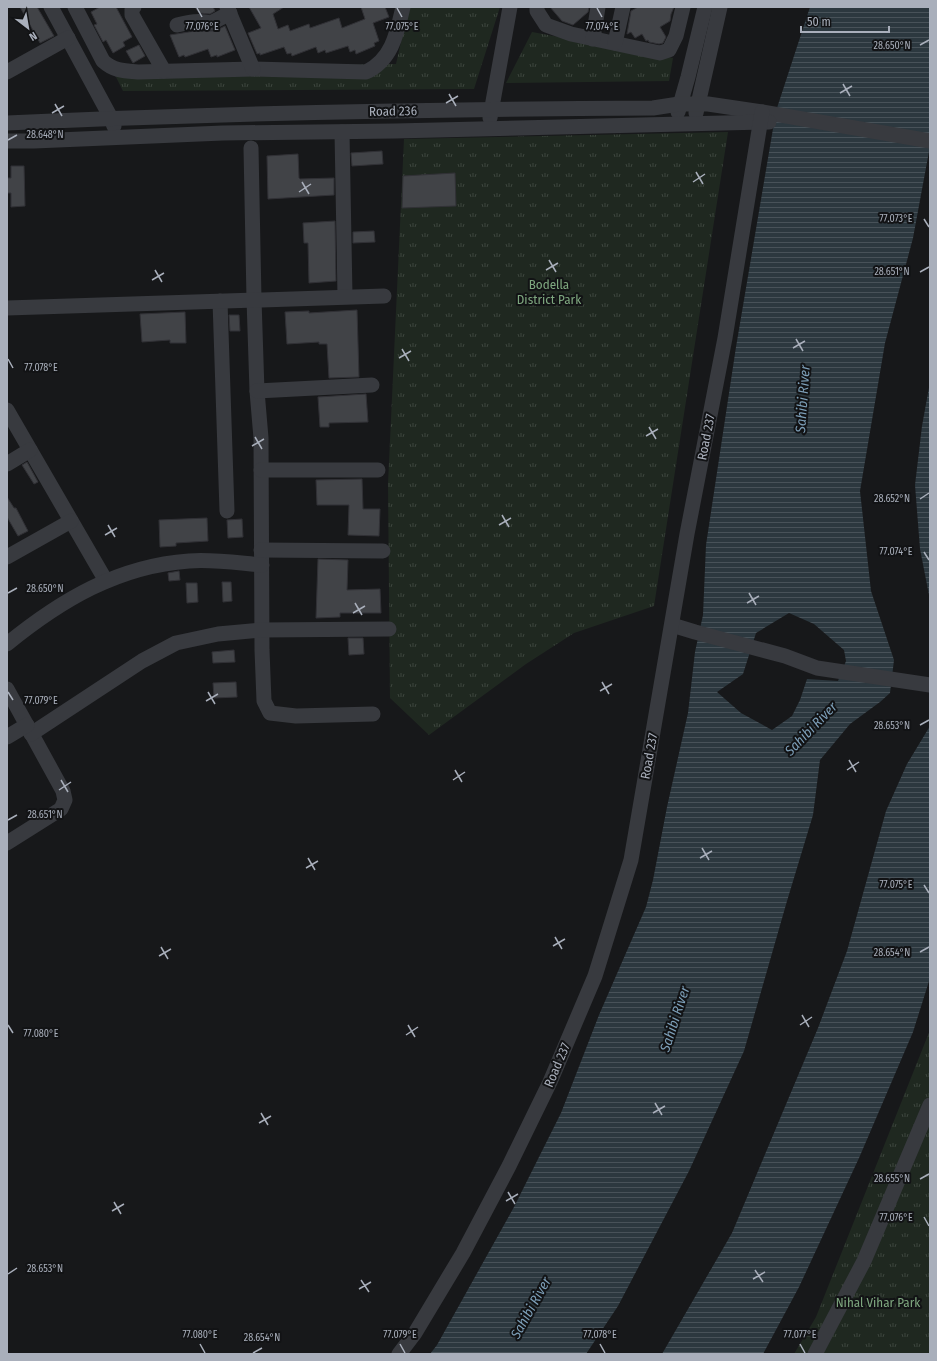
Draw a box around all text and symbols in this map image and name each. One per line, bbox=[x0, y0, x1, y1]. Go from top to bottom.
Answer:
north arrow bbox=[8, 8, 48, 48]
scale bar bbox=[801, 8, 889, 34]
text: 50 m bbox=[807, 15, 831, 29]
text: 77.076°E bbox=[185, 21, 219, 33]
text: 77.075°E bbox=[386, 21, 419, 33]
text: 77.074°E bbox=[585, 21, 619, 33]
text: N bbox=[27, 29, 39, 43]
text: 28.650°N bbox=[874, 40, 910, 52]
street label: Road 236 bbox=[369, 103, 417, 119]
text: 28.648°N bbox=[27, 129, 64, 141]
text: 77.073°E bbox=[879, 213, 913, 225]
text: 28.651°N bbox=[874, 266, 910, 278]
park label: Bodella District Park bbox=[517, 277, 582, 307]
text: 77.078°E bbox=[24, 362, 58, 374]
water label: Sahibi River bbox=[792, 363, 814, 434]
street label: Road 237 bbox=[694, 413, 718, 461]
text: 28.652°N bbox=[874, 493, 910, 505]
text: 77.074°E bbox=[879, 546, 913, 558]
text: 28.650°N bbox=[27, 583, 63, 595]
text: 77.079°E bbox=[24, 695, 58, 707]
water label: Sahibi River bbox=[781, 698, 841, 760]
text: 28.653°N bbox=[874, 720, 910, 732]
street label: Road 237 bbox=[638, 732, 660, 780]
text: 28.651°N bbox=[27, 809, 63, 821]
text: 77.075°E bbox=[880, 879, 913, 891]
text: 28.654°N bbox=[874, 947, 910, 959]
water label: Sahibi River bbox=[656, 983, 694, 1055]
text: 77.080°E bbox=[24, 1028, 59, 1040]
street label: Road 237 bbox=[541, 1041, 573, 1089]
text: 28.655°N bbox=[874, 1173, 910, 1185]
text: 77.076°E bbox=[879, 1212, 913, 1224]
text: 28.653°N bbox=[27, 1263, 63, 1275]
water label: Sahibi River bbox=[507, 1273, 555, 1343]
park label: Nihal Vihar Park bbox=[836, 1295, 921, 1310]
text: 77.080°E bbox=[183, 1329, 218, 1341]
text: 77.079°E bbox=[383, 1329, 417, 1341]
text: 77.078°E bbox=[583, 1329, 617, 1341]
text: 77.077°E bbox=[784, 1329, 817, 1341]
text: 28.654°N bbox=[244, 1332, 280, 1344]

